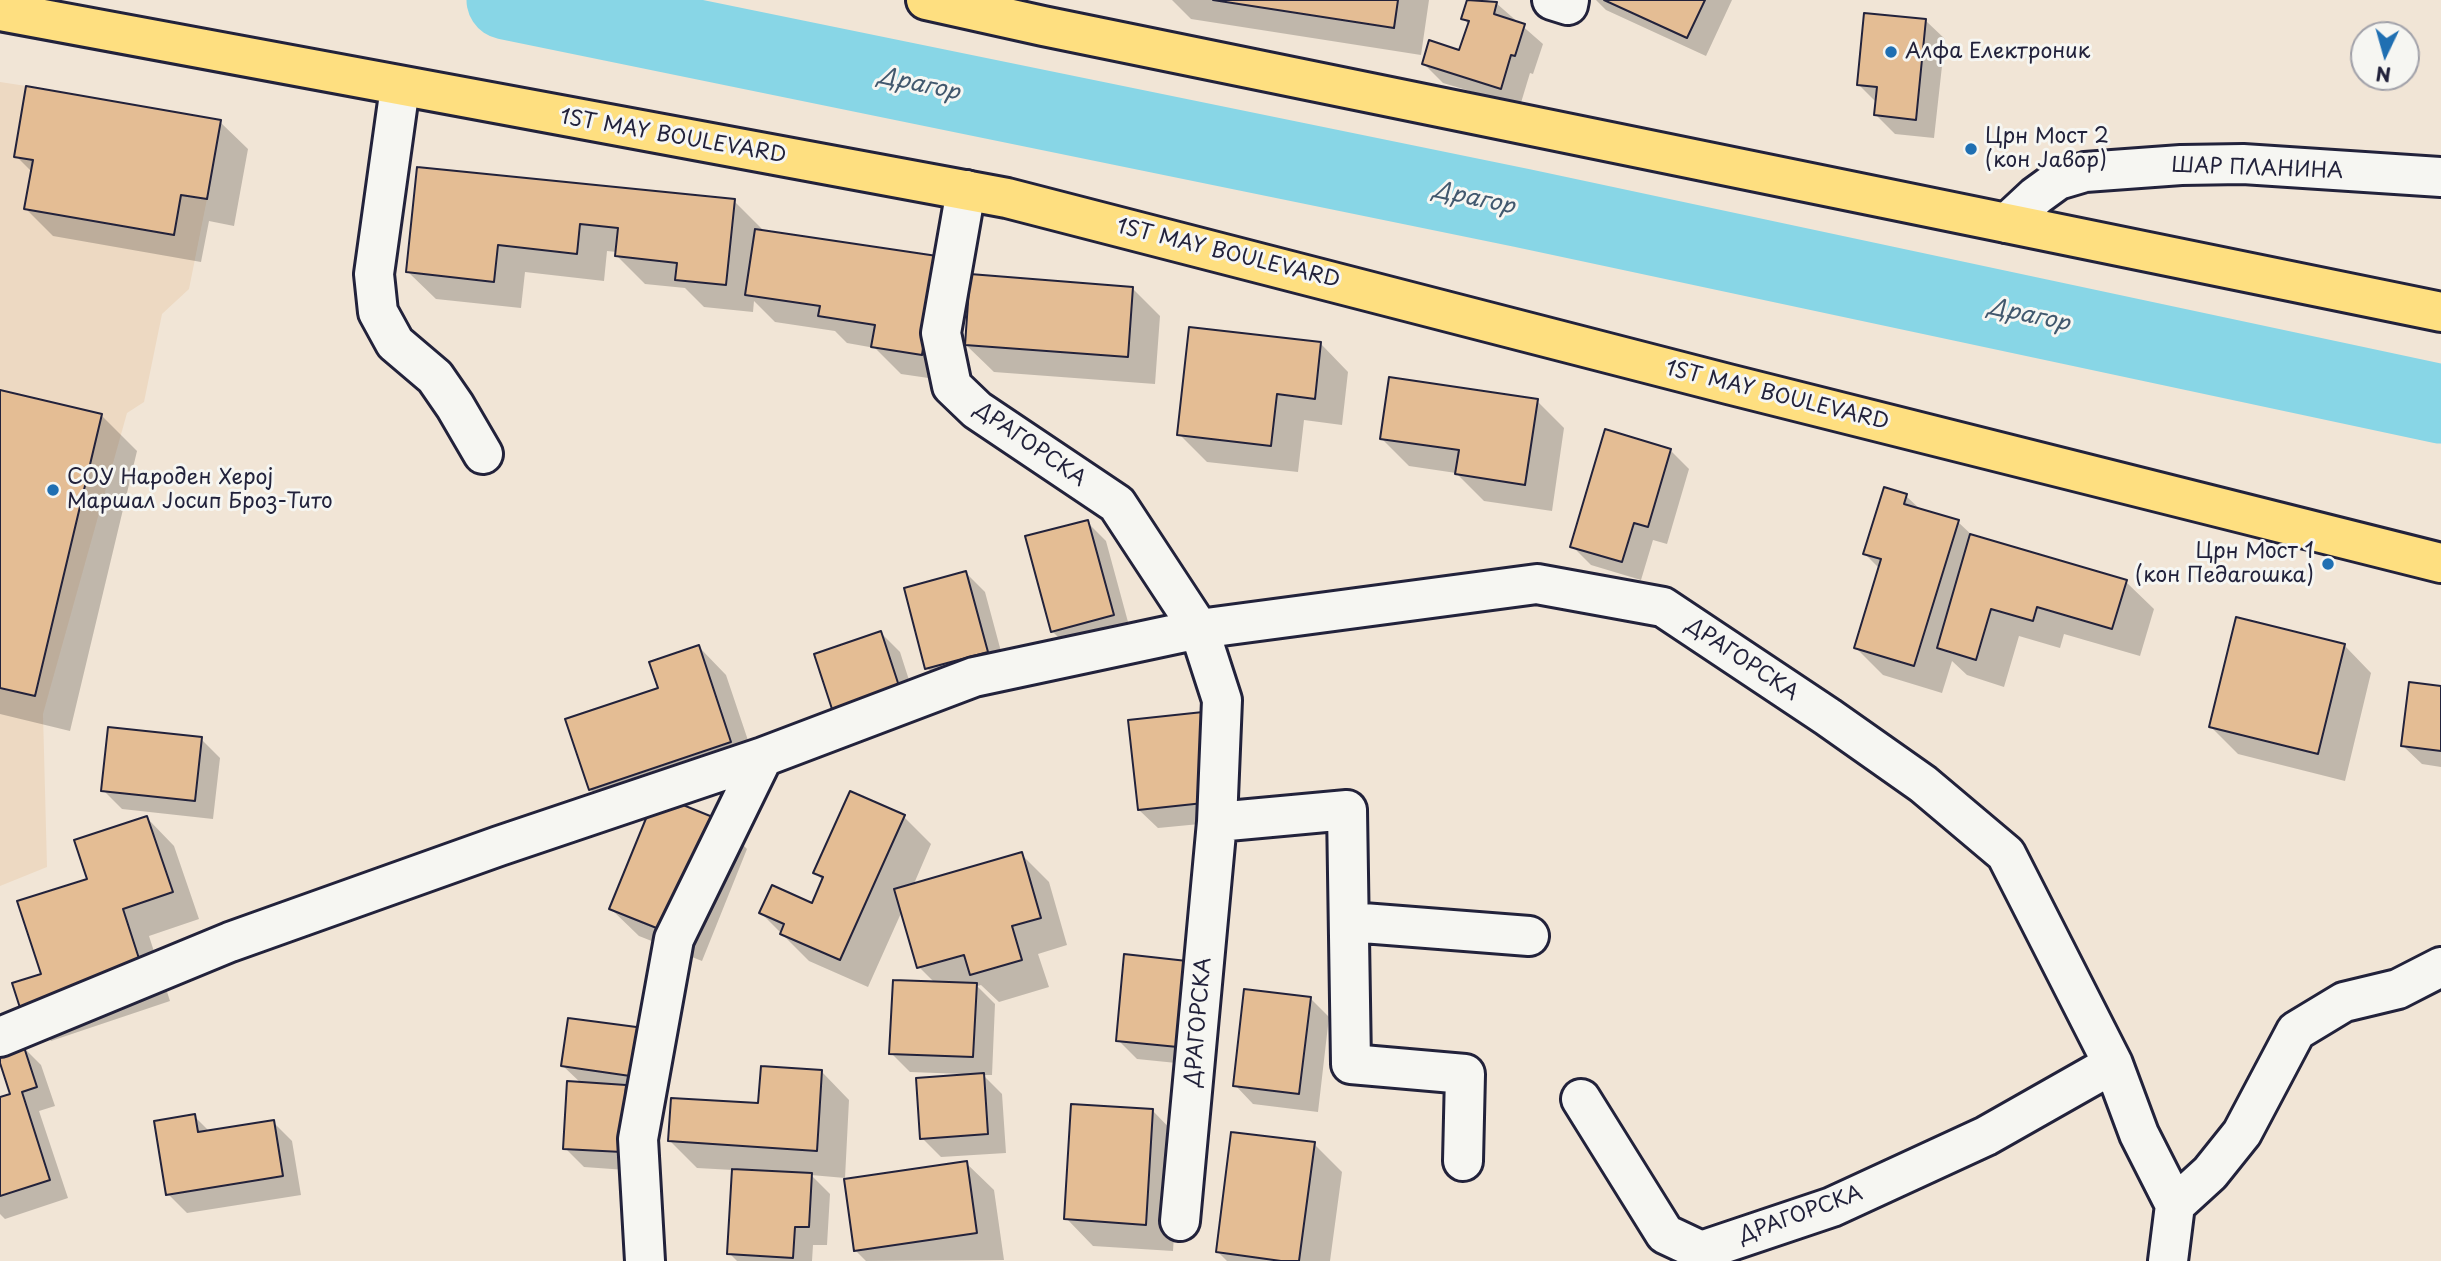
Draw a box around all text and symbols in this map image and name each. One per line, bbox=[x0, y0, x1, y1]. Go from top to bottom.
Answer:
north arrow bbox=[2350, 21, 2420, 91]
place label: Алфа Електроник bbox=[1905, 39, 2090, 65]
marker: Алфа Електроник bbox=[1883, 44, 1899, 60]
text: N bbox=[2375, 60, 2392, 90]
water label: Драгор bbox=[876, 63, 962, 107]
street label: 1ST MAY BOULEVARD bbox=[558, 105, 788, 169]
place label: Црн Мост 2 (кон Јавор) bbox=[1985, 124, 2109, 174]
marker: Црн Мост 2 (кон Јавор) bbox=[1963, 141, 1979, 157]
street label: ШАР ПЛАНИНА bbox=[2170, 153, 2344, 185]
water label: Драгор bbox=[1431, 177, 1517, 221]
street label: 1ST MAY BOULEVARD bbox=[1114, 214, 1342, 294]
water label: Драгор bbox=[1986, 294, 2072, 338]
street label: 1ST MAY BOULEVARD bbox=[1663, 356, 1891, 436]
street label: ДРАГОРСКА bbox=[970, 397, 1090, 493]
place label: СОУ Народен Херој Маршал Јосип Броз-Тито bbox=[67, 465, 333, 515]
marker: СОУ Народен Херој Маршал Јосип Броз-Тито bbox=[45, 482, 61, 498]
place label: Црн Мост 1 (кон Педагошка) bbox=[2135, 539, 2314, 589]
marker: Црн Мост 1 (кон Педагошка) bbox=[2320, 556, 2336, 572]
street label: ДРАГОРСКА bbox=[1681, 613, 1803, 707]
street label: ДРАГОРСКА bbox=[1181, 956, 1217, 1088]
street label: ДРАГОРСКА bbox=[1736, 1181, 1866, 1249]

